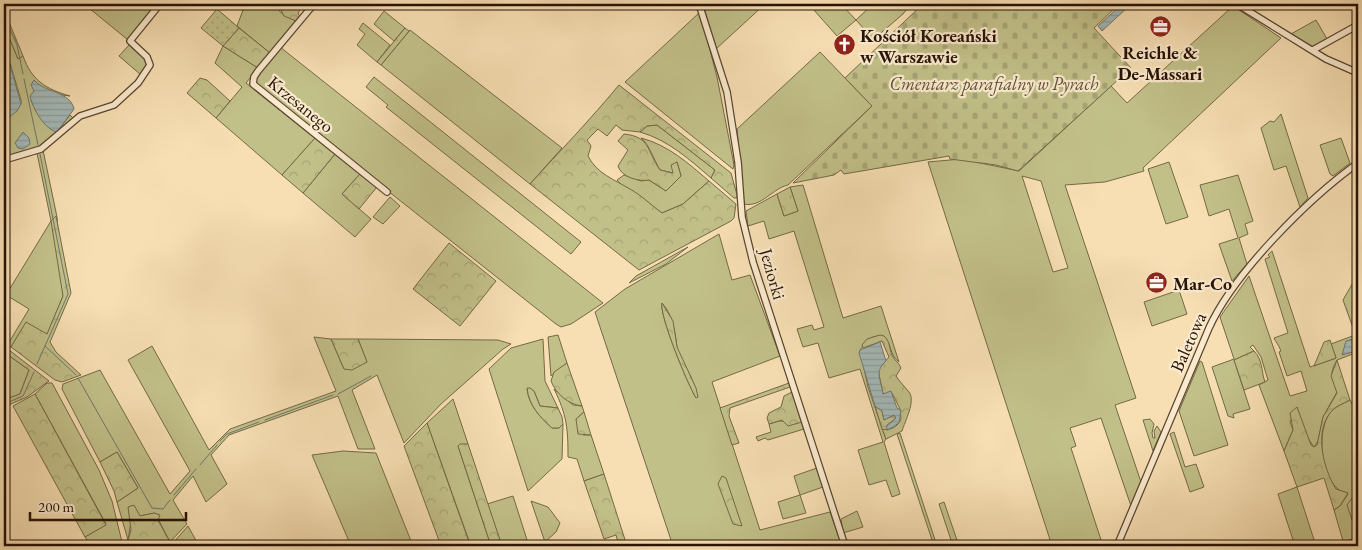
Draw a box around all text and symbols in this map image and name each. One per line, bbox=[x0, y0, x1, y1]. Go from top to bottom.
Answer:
office icon: Reichle & De-Massari bbox=[1148, 15, 1172, 39]
place label: Kościół Koreański w Warszawie bbox=[860, 24, 997, 68]
church icon: Kościół Koreański w Warszawie bbox=[832, 33, 856, 57]
place label: Reichle & De-Massari bbox=[1118, 41, 1203, 85]
street label: Krzesanego bbox=[263, 70, 339, 138]
park label: Cmentarz parafialny w Pyrach bbox=[890, 72, 1099, 96]
street label: Jeziorki bbox=[754, 244, 791, 303]
office icon: Mar-Co bbox=[1145, 271, 1169, 295]
place label: Mar-Co bbox=[1173, 272, 1232, 295]
street label: Baletowa bbox=[1165, 308, 1212, 375]
scale bar bbox=[30, 490, 186, 522]
text: 200 m bbox=[38, 497, 75, 516]

